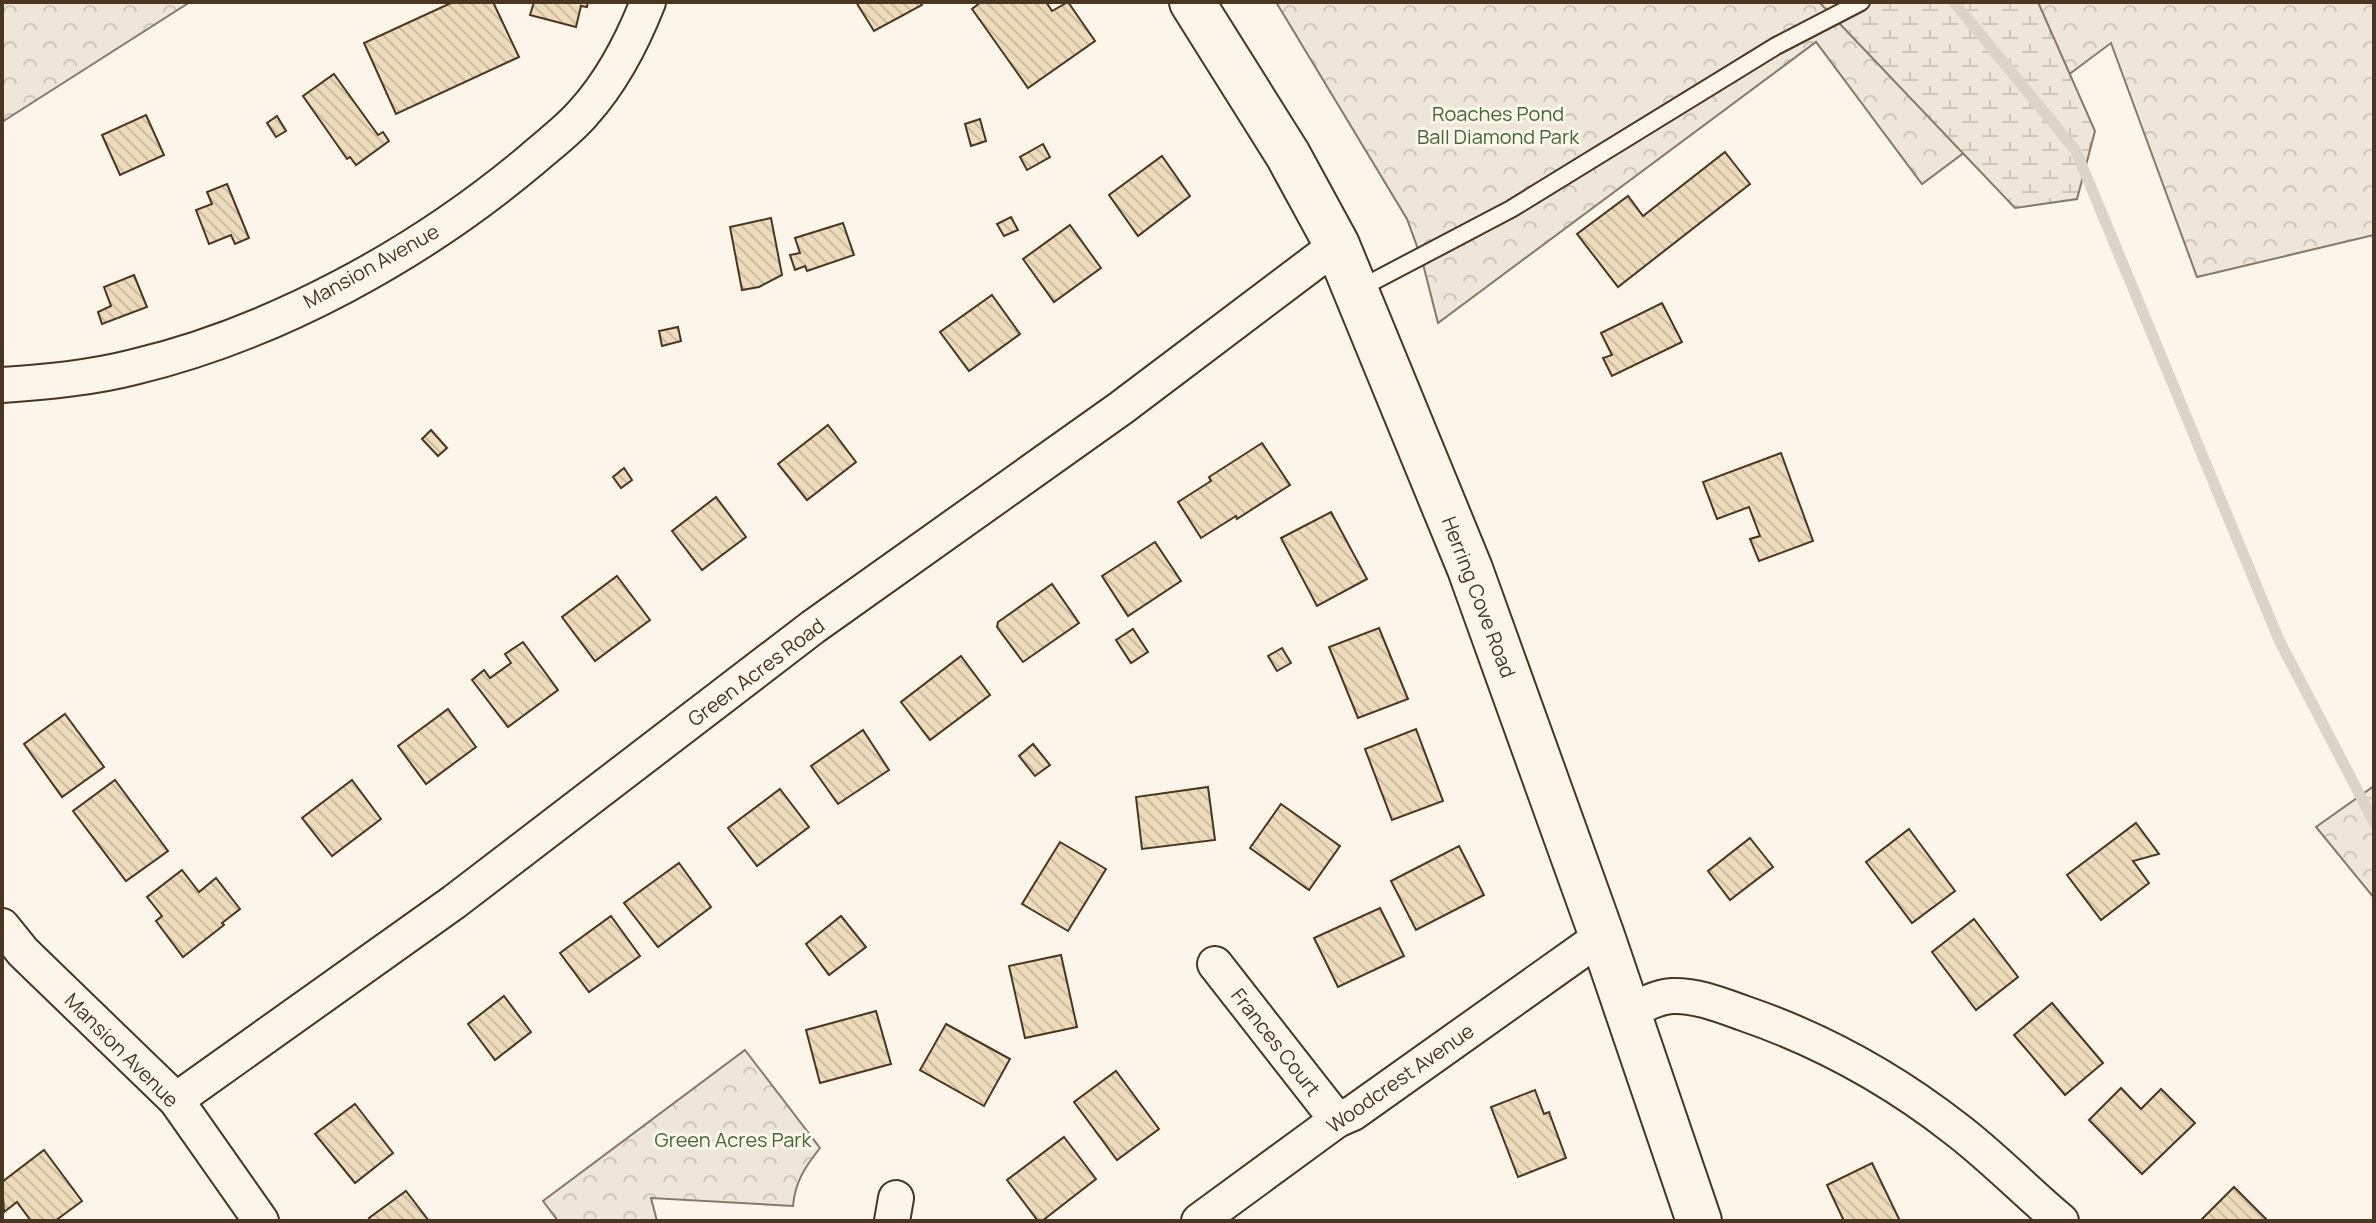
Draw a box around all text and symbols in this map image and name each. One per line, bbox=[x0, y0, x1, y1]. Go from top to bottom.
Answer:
park label: Roaches Pond Ball Diamond Park bbox=[1417, 100, 1580, 150]
street label: Mansion Avenue bbox=[298, 218, 444, 314]
street label: Herring Cove Road bbox=[1436, 512, 1522, 682]
street label: Green Acres Road bbox=[682, 612, 830, 732]
street label: Frances Court bbox=[1225, 982, 1327, 1102]
street label: Mansion Avenue bbox=[59, 987, 185, 1113]
street label: Woodcrest Avenue bbox=[1321, 1017, 1479, 1139]
park label: Green Acres Park bbox=[655, 1126, 813, 1153]

